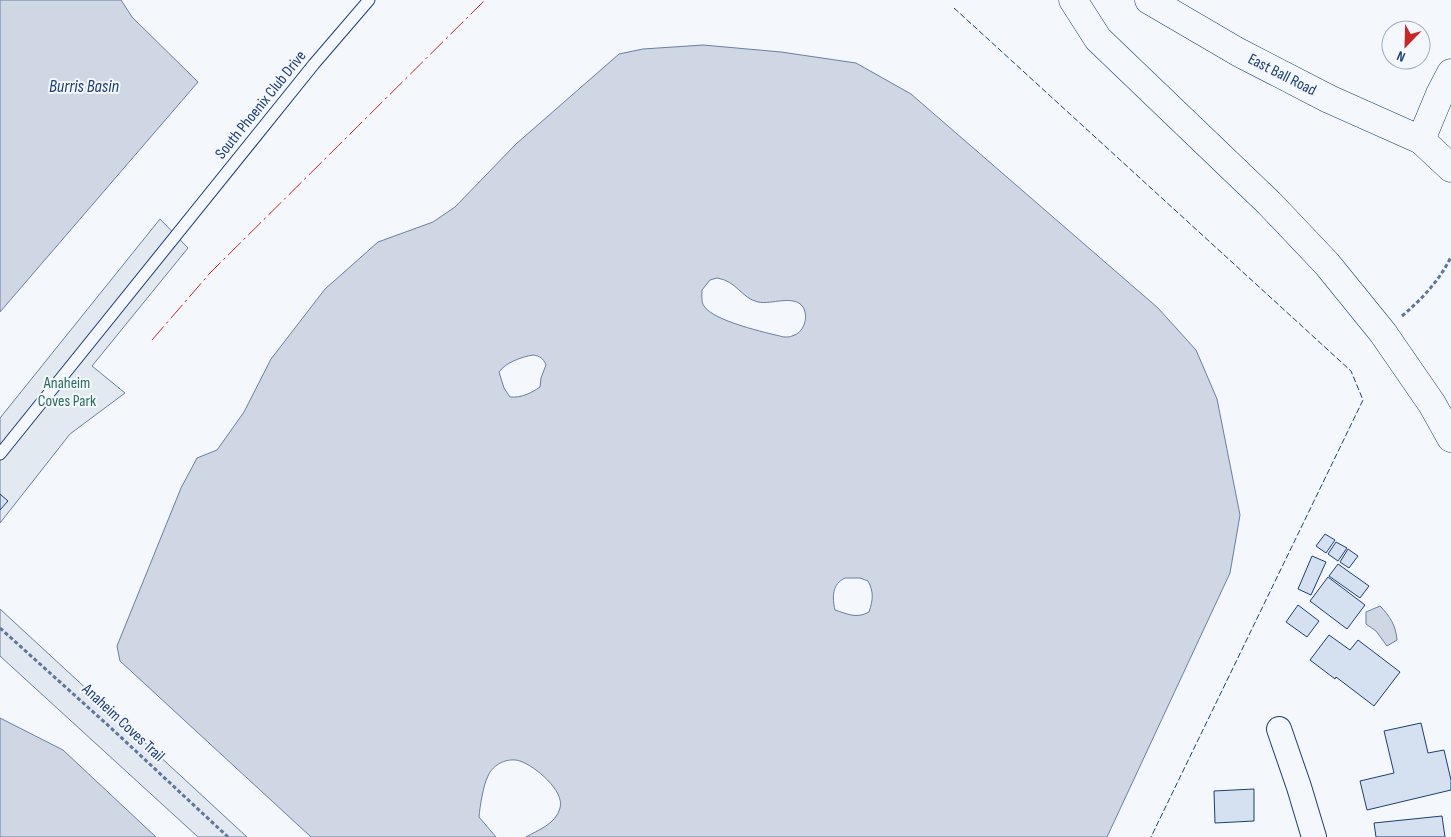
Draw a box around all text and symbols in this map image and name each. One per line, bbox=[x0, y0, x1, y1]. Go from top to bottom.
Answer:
north arrow bbox=[1381, 20, 1431, 70]
street label: South Phoenix Club Drive bbox=[211, 47, 311, 163]
text: N bbox=[1394, 47, 1408, 66]
street label: East Ball Road bbox=[1245, 50, 1319, 100]
water label: Burris Basin bbox=[49, 76, 119, 97]
park label: Anaheim Coves Park bbox=[38, 374, 96, 411]
street label: Anaheim Coves Trail bbox=[77, 679, 168, 766]

